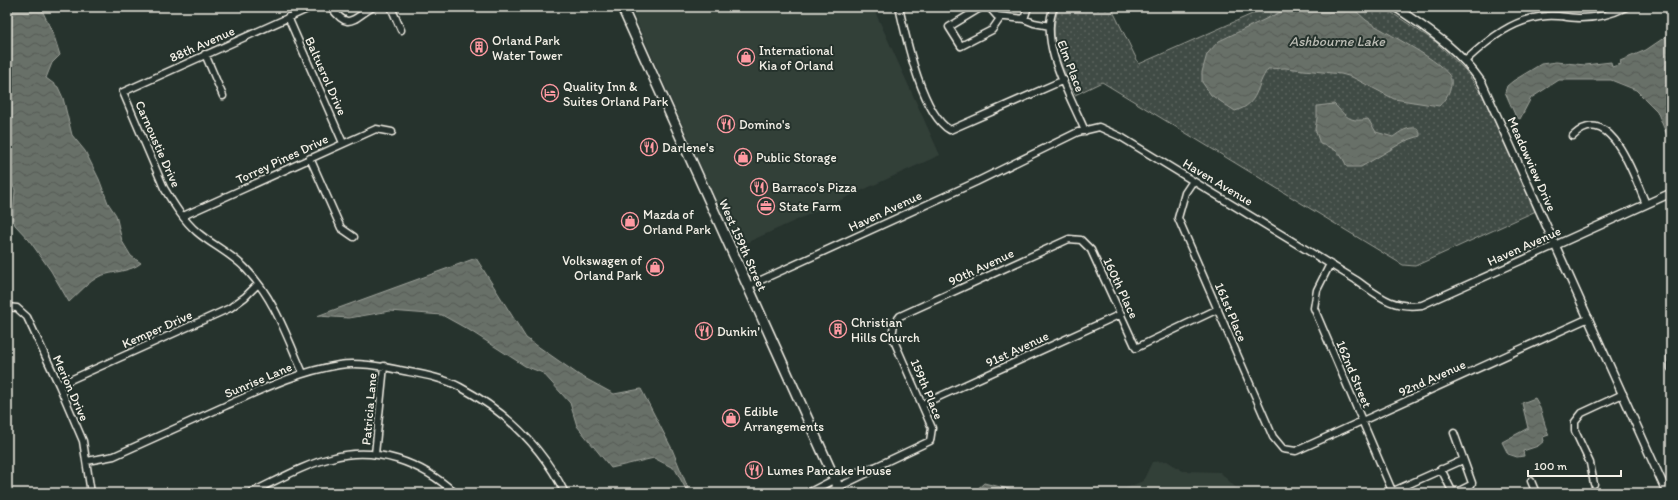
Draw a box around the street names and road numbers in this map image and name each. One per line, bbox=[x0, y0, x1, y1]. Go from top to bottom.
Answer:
street label: 88th Avenue bbox=[167, 23, 237, 65]
street label: Baltusrol Drive bbox=[302, 34, 350, 118]
street label: Elm Place bbox=[1054, 38, 1088, 94]
street label: Carnoustie Drive bbox=[132, 98, 184, 190]
street label: Meadowview Drive bbox=[1504, 114, 1560, 214]
street label: Torrey Pines Drive bbox=[234, 131, 330, 187]
street label: Haven Avenue bbox=[1180, 155, 1256, 209]
street label: Haven Avenue bbox=[846, 187, 924, 235]
street label: West 159th Street bbox=[716, 196, 770, 294]
street label: Haven Avenue bbox=[1485, 223, 1563, 269]
street label: 90th Avenue bbox=[946, 245, 1016, 289]
street label: 160th Place bbox=[1100, 255, 1142, 321]
street label: 161st Place bbox=[1212, 280, 1250, 344]
street label: Kemper Drive bbox=[120, 307, 194, 351]
street label: 91st Avenue bbox=[983, 328, 1051, 370]
street label: 162nd Street bbox=[1333, 338, 1375, 410]
street label: Merion Drive bbox=[50, 353, 92, 423]
street label: 159th Place bbox=[908, 356, 946, 422]
street label: 92nd Avenue bbox=[1396, 356, 1468, 400]
street label: Sunrise Lane bbox=[222, 359, 294, 401]
street label: Patricia Lane bbox=[358, 372, 380, 446]

